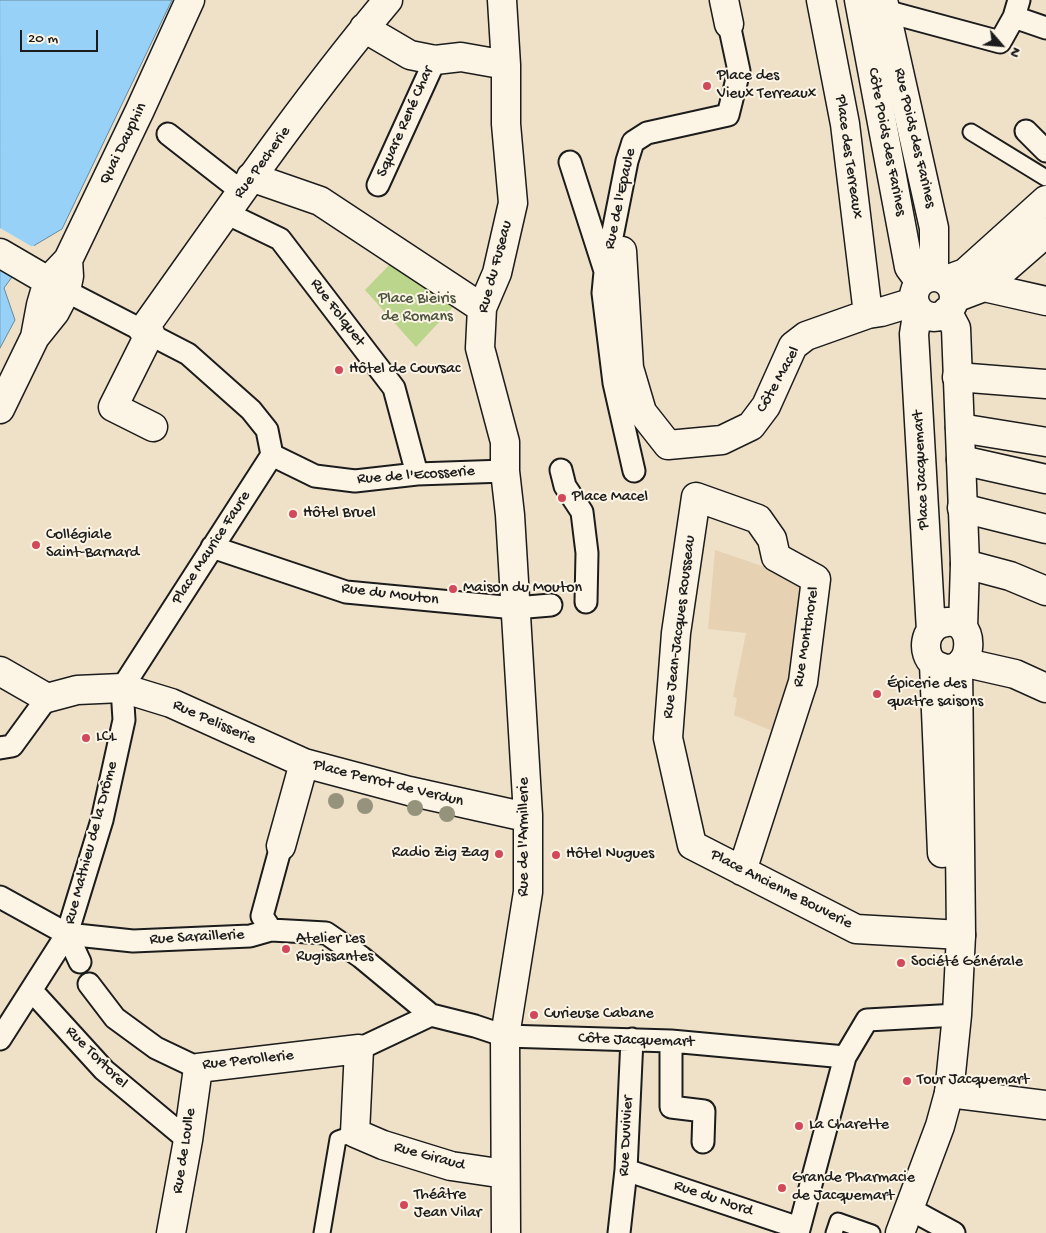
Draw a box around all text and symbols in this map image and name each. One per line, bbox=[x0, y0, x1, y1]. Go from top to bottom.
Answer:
scale bar bbox=[22, 20, 100, 52]
north arrow bbox=[976, 20, 1026, 70]
text: 20 m bbox=[28, 30, 58, 48]
text: N bbox=[1005, 44, 1024, 60]
street label: Square René Char bbox=[373, 64, 439, 180]
street label: Côte Poids des Farines bbox=[862, 66, 910, 218]
street label: Rue Poids des Farines bbox=[889, 66, 939, 210]
place label: Place des Vieux Terreaux bbox=[717, 67, 816, 105]
marker: Place des Vieux Terreaux bbox=[701, 80, 713, 92]
street label: Place des Terreaux bbox=[830, 94, 866, 220]
street label: Quai Dauphin bbox=[96, 100, 152, 188]
street label: Rue Pecherie bbox=[230, 123, 296, 203]
street label: Rue de l'Epaule bbox=[601, 147, 641, 251]
street label: Rue du Fuseau bbox=[474, 219, 518, 315]
street label: Rue Folquet bbox=[305, 275, 369, 351]
park label: Place Bieiris de Romans bbox=[378, 290, 456, 328]
street label: Côte Macel bbox=[753, 344, 805, 416]
place label: Hôtel de Coursac bbox=[349, 360, 460, 380]
marker: Hôtel de Coursac bbox=[333, 364, 345, 376]
street label: Place Jacquemart bbox=[909, 410, 935, 530]
street label: Rue de l'Ecosserie bbox=[356, 462, 476, 490]
street label: Place Maurice Faure bbox=[168, 488, 256, 608]
place label: Place Macel bbox=[572, 488, 648, 508]
marker: Place Macel bbox=[556, 492, 568, 504]
place label: Hôtel Bruel bbox=[303, 504, 376, 524]
marker: Hôtel Bruel bbox=[287, 508, 299, 520]
place label: Collégiale Saint-Barnard bbox=[46, 526, 139, 564]
street label: Rue Jean-Jacques Rousseau bbox=[659, 534, 701, 720]
marker: Collégiale Saint-Barnard bbox=[30, 539, 42, 551]
place label: Maison du Mouton bbox=[463, 579, 582, 599]
street label: Rue du Mouton bbox=[340, 580, 440, 610]
marker: Maison du Mouton bbox=[447, 583, 459, 595]
street label: Rue Montchorel bbox=[790, 585, 824, 689]
place label: Épicerie des quatre saisons bbox=[887, 675, 983, 713]
marker: Épicerie des quatre saisons bbox=[871, 688, 883, 700]
street label: Rue Pelisserie bbox=[169, 696, 259, 750]
place label: LCL bbox=[96, 728, 116, 748]
marker: LCL bbox=[80, 732, 92, 744]
street label: Place Perrot de Verdun bbox=[311, 756, 465, 812]
street label: Rue Mathieu de la Drôme bbox=[61, 760, 123, 926]
street label: Rue de l'Armillerie bbox=[515, 777, 535, 897]
place label: Radio Zig Zag bbox=[392, 844, 489, 864]
place label: Hôtel Nugues bbox=[566, 845, 654, 865]
street label: Place Ancienne Bouverie bbox=[707, 846, 855, 934]
marker: Radio Zig Zag bbox=[493, 848, 505, 860]
marker: Hôtel Nugues bbox=[550, 849, 562, 861]
street label: Rue Saraillerie bbox=[149, 926, 245, 950]
place label: Atelier Les Rugissantes bbox=[296, 930, 373, 968]
marker: Atelier Les Rugissantes bbox=[280, 943, 292, 955]
place label: Société Générale bbox=[911, 953, 1023, 973]
marker: Société Générale bbox=[895, 957, 907, 969]
place label: Curieuse Cabane bbox=[544, 1005, 654, 1025]
marker: Curieuse Cabane bbox=[528, 1009, 540, 1021]
street label: Rue Tortorel bbox=[61, 1023, 131, 1093]
street label: Côte Jacquemart bbox=[578, 1029, 694, 1053]
street label: Rue Perollerie bbox=[201, 1047, 295, 1075]
place label: Tour Jacquemart bbox=[917, 1071, 1029, 1091]
marker: Tour Jacquemart bbox=[901, 1075, 913, 1087]
street label: Rue Duvivier bbox=[615, 1095, 639, 1177]
street label: Rue de Loulle bbox=[169, 1107, 201, 1195]
place label: La Charette bbox=[809, 1116, 889, 1136]
marker: La Charette bbox=[793, 1120, 805, 1132]
street label: Rue Giraud bbox=[391, 1138, 467, 1176]
place label: Grande Pharmacie de Jacquemart bbox=[792, 1169, 915, 1207]
street label: Rue du Nord bbox=[671, 1177, 755, 1221]
marker: Grande Pharmacie de Jacquemart bbox=[776, 1182, 788, 1194]
place label: Théâtre Jean Vilar bbox=[414, 1186, 481, 1224]
marker: Théâtre Jean Vilar bbox=[398, 1199, 410, 1211]

